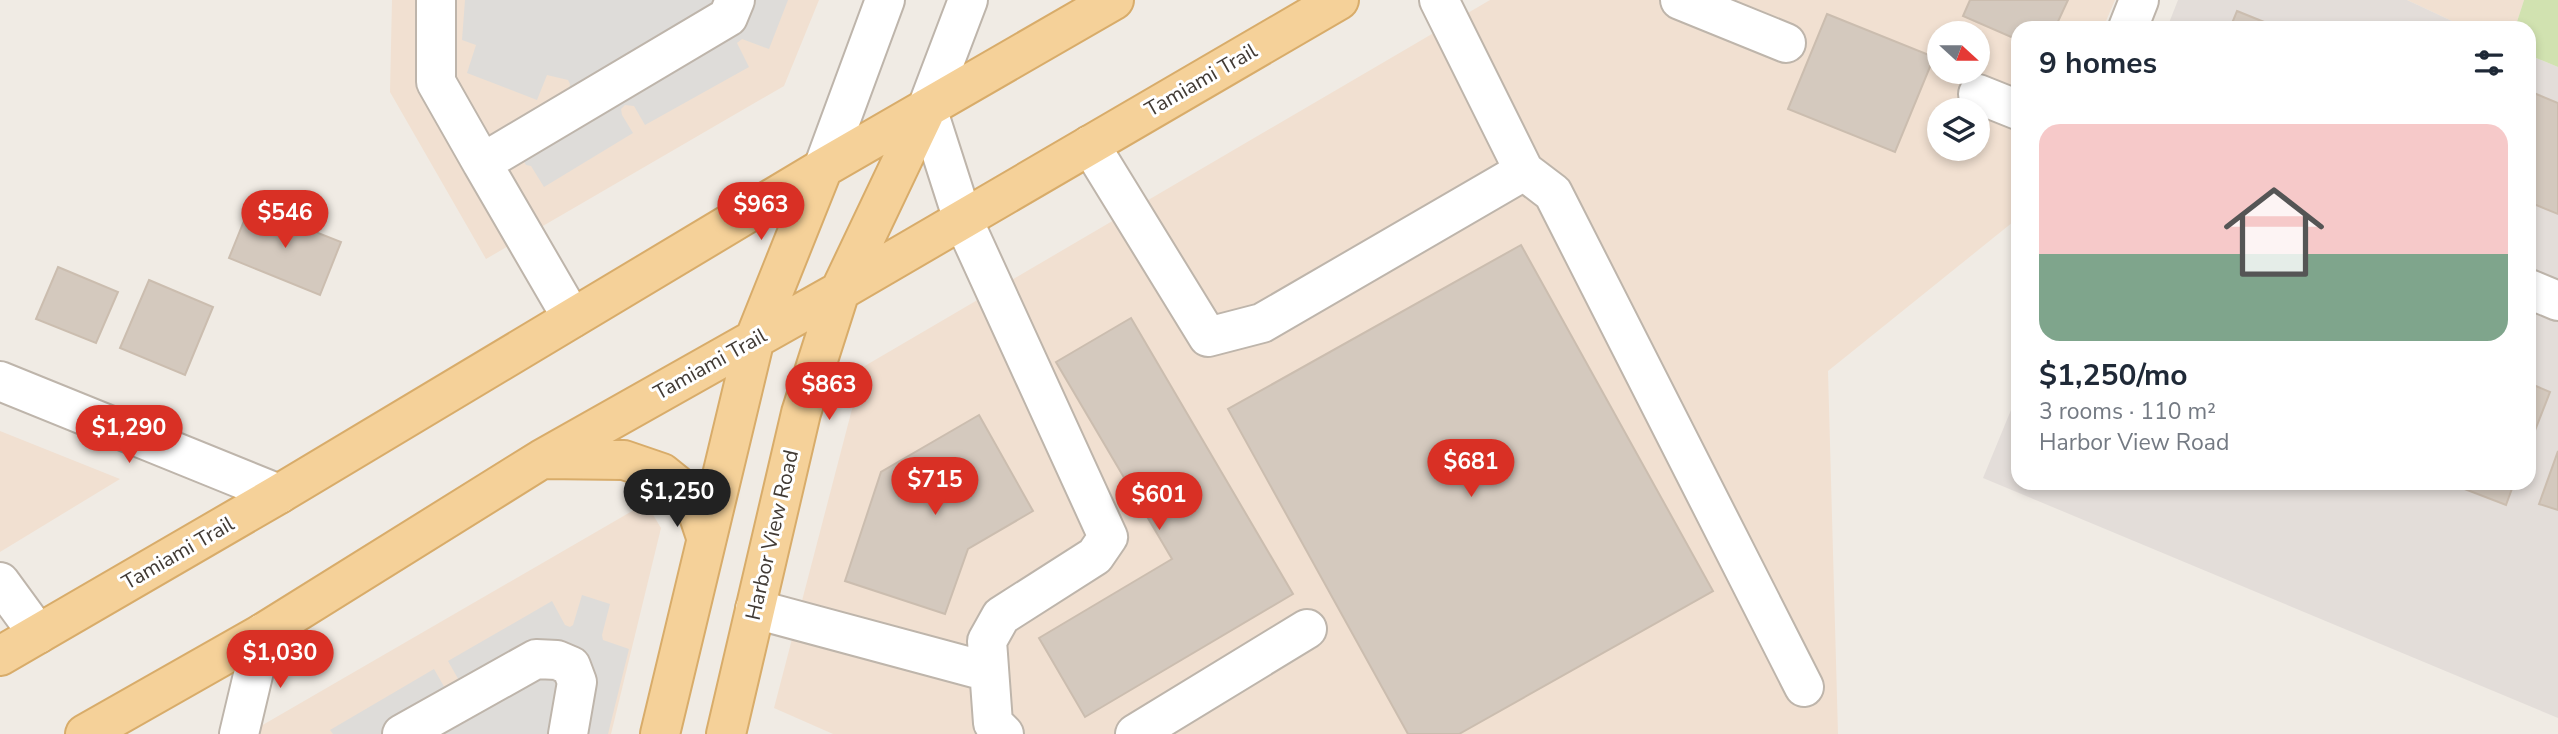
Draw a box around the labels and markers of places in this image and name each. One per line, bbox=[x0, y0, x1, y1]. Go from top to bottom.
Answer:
pin: $963 bbox=[720, 182, 802, 242]
pin: $546 bbox=[244, 190, 326, 250]
pin: $863 bbox=[788, 362, 870, 422]
pin: $1,290 bbox=[72, 406, 186, 465]
pin: $681 bbox=[1430, 440, 1512, 499]
pin: $715 bbox=[894, 458, 976, 517]
pin: $1,250 bbox=[620, 470, 734, 529]
pin: $601 bbox=[1118, 472, 1200, 532]
pin: $1,030 bbox=[223, 630, 337, 690]

